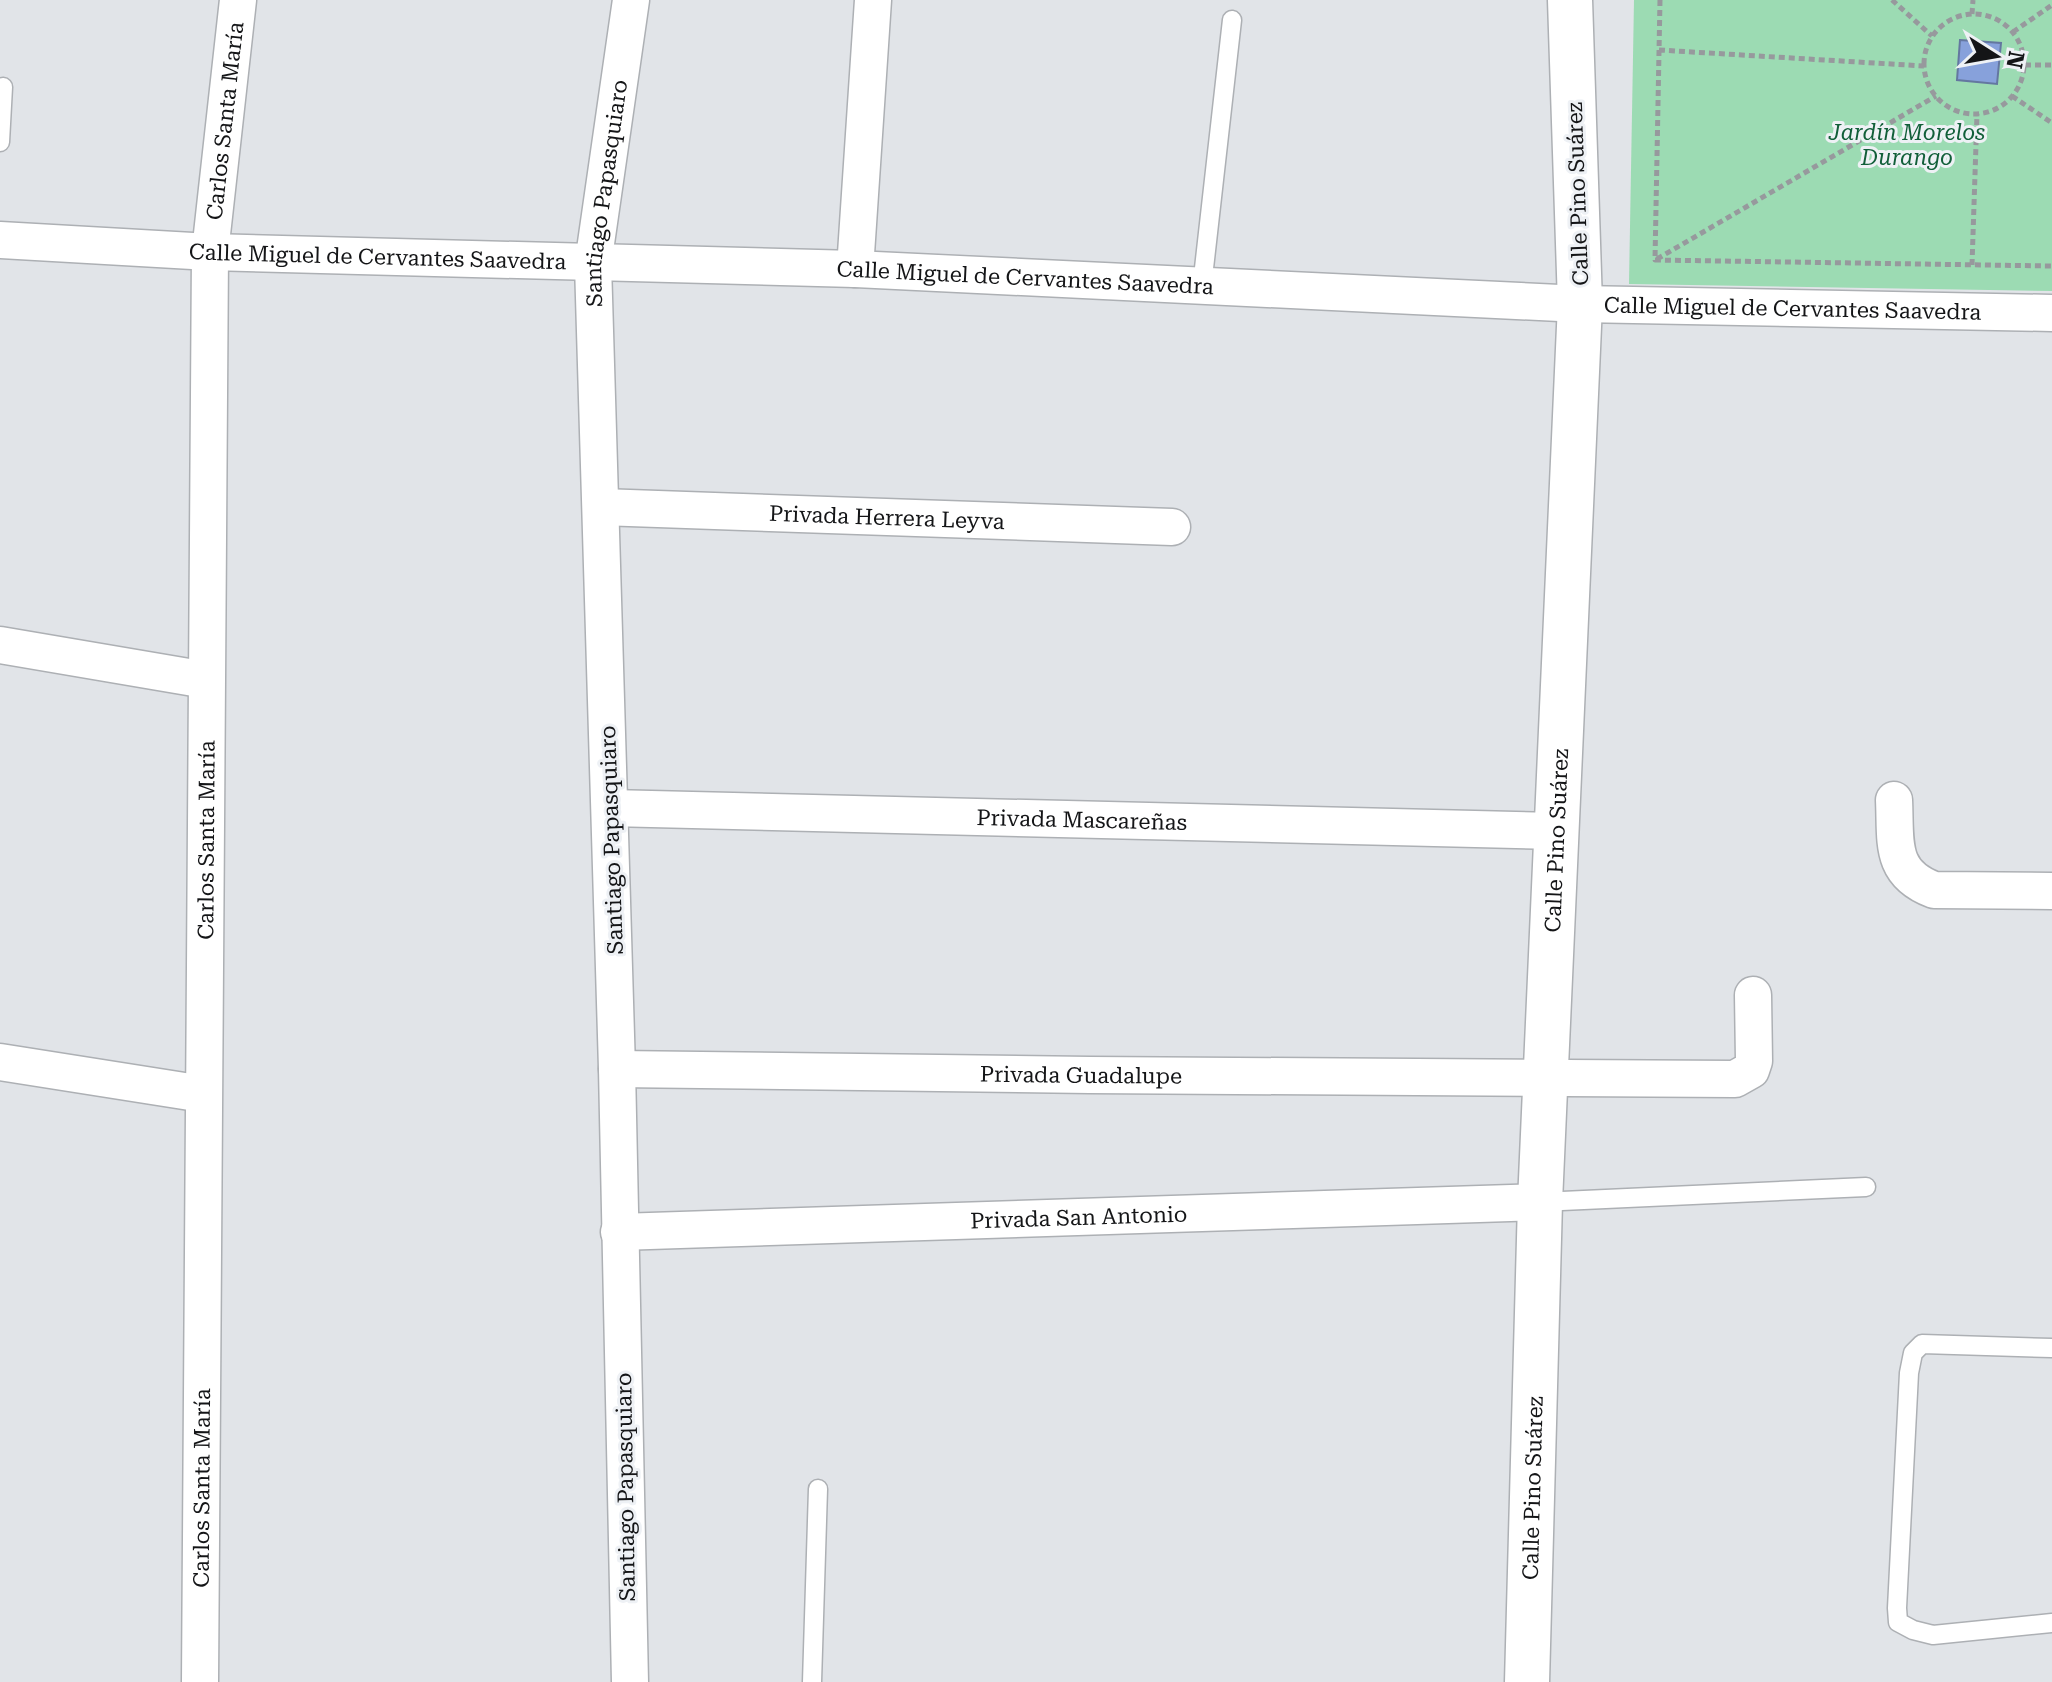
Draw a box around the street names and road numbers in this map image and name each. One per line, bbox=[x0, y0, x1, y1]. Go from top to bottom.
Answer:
street label: Carlos Santa María bbox=[202, 20, 249, 221]
street label: Santiago Papasquiaro bbox=[581, 78, 632, 307]
street label: Calle Pino Suárez bbox=[1562, 102, 1593, 286]
street label: Calle Miguel de Cervantes Saavedra bbox=[188, 239, 567, 274]
street label: Calle Miguel de Cervantes Saavedra bbox=[836, 257, 1214, 299]
street label: Calle Miguel de Cervantes Saavedra bbox=[1604, 292, 1982, 325]
street label: Privada Herrera Leyva bbox=[769, 501, 1005, 534]
street label: Santiago Papasquiaro bbox=[595, 725, 628, 955]
street label: Carlos Santa María bbox=[193, 740, 220, 940]
street label: Calle Pino Suárez bbox=[1540, 748, 1573, 933]
street label: Privada Mascareñas bbox=[976, 805, 1187, 835]
street label: Privada Guadalupe bbox=[980, 1062, 1182, 1089]
street label: Privada San Antonio bbox=[970, 1201, 1188, 1234]
street label: Santiago Papasquiaro bbox=[611, 1372, 640, 1602]
street label: Carlos Santa María bbox=[189, 1388, 215, 1588]
street label: Calle Pino Suárez bbox=[1518, 1396, 1548, 1580]

